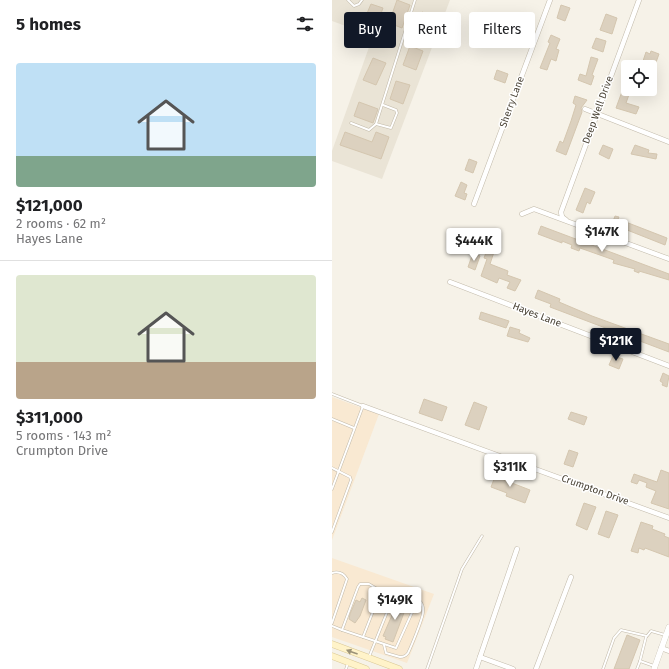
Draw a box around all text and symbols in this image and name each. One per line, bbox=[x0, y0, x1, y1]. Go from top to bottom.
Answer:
chip: Buy bbox=[344, 12, 396, 48]
chip: Rent bbox=[404, 12, 461, 48]
chip: Filters bbox=[469, 12, 535, 48]
icon: filters bbox=[294, 13, 316, 35]
text: 5 homes bbox=[16, 14, 81, 35]
map controls bbox=[621, 60, 657, 96]
button: locate bbox=[621, 60, 657, 96]
street label: Deep Well Drive bbox=[580, 74, 616, 146]
street label: Sherry Lane bbox=[497, 75, 527, 129]
icon: home bbox=[130, 89, 202, 161]
text: $121,000 bbox=[16, 195, 83, 216]
text: 2 rooms · 62 m² bbox=[16, 216, 106, 231]
pin: $147K bbox=[574, 219, 630, 253]
text: $147K bbox=[585, 224, 619, 239]
pin: $444K bbox=[446, 228, 502, 262]
text: Hayes Lane bbox=[16, 231, 83, 246]
text: $444K bbox=[455, 233, 493, 248]
street label: Hayes Lane bbox=[511, 300, 563, 330]
icon: home bbox=[130, 301, 202, 373]
pin: $121K bbox=[588, 328, 644, 362]
text: $121K bbox=[599, 333, 633, 348]
text: $311,000 bbox=[16, 407, 83, 428]
text: 5 rooms · 143 m² bbox=[16, 428, 112, 443]
text: Crumpton Drive bbox=[16, 443, 108, 458]
pin: $311K bbox=[482, 454, 538, 488]
text: $311K bbox=[493, 459, 527, 474]
street label: Crumpton Drive bbox=[560, 472, 630, 508]
pin: $149K bbox=[367, 587, 423, 621]
text: $149K bbox=[377, 592, 413, 607]
one-way arrow bbox=[346, 648, 358, 654]

